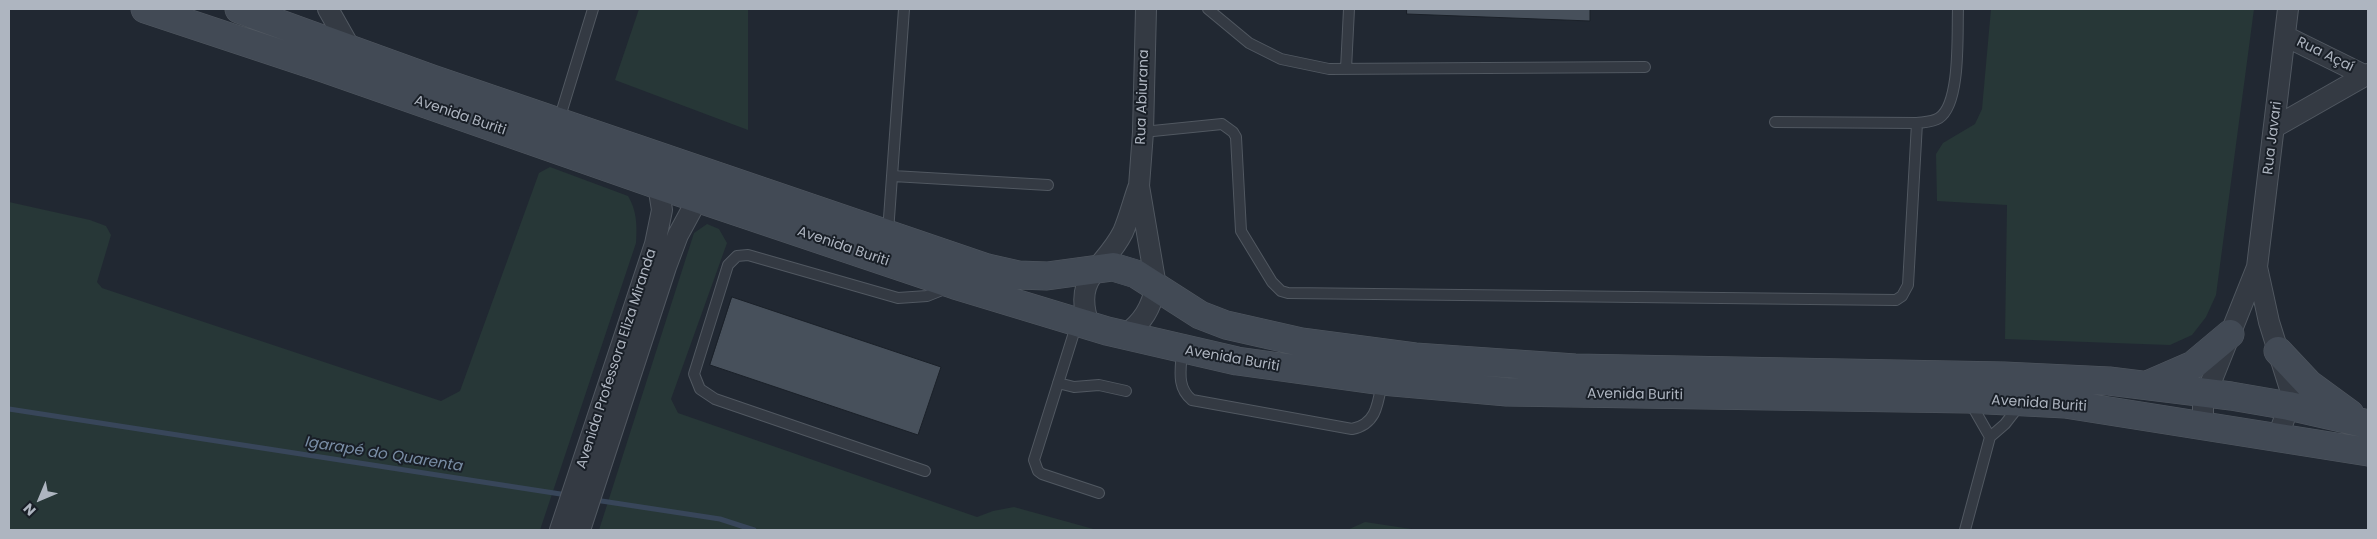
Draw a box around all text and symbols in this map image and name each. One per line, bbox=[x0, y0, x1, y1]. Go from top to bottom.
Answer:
street label: Rua Açaí bbox=[2294, 34, 2356, 76]
street label: Rua Abiurana bbox=[1133, 49, 1153, 145]
street label: Avenida Buriti bbox=[412, 92, 508, 140]
street label: Rua Javari bbox=[2260, 100, 2286, 176]
street label: Avenida Buriti bbox=[795, 223, 891, 271]
street label: Avenida Professora Eliza Miranda bbox=[573, 247, 661, 471]
street label: Avenida Buriti bbox=[1183, 342, 1281, 376]
street label: Avenida Buriti bbox=[1587, 386, 1683, 404]
street label: Avenida Buriti bbox=[1991, 392, 2087, 416]
water label: Igarapé do Quarenta bbox=[304, 434, 464, 476]
north arrow bbox=[15, 474, 65, 524]
text: N bbox=[19, 499, 40, 520]

